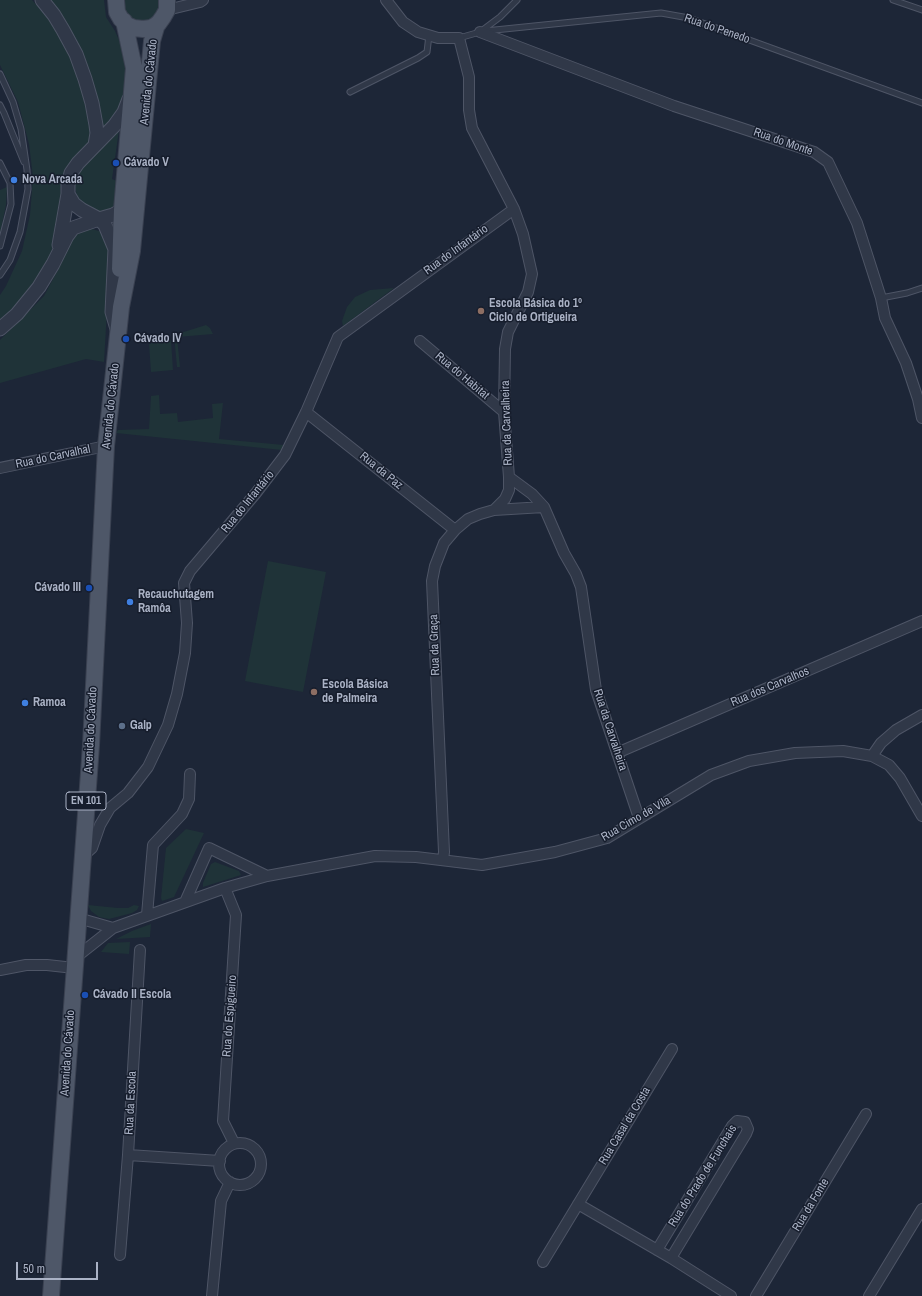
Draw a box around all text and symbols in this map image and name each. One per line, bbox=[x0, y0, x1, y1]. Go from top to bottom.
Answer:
street label: Rua do Penedo bbox=[682, 11, 752, 47]
street label: Avenida do Cávado bbox=[137, 38, 161, 126]
street label: Rua do Monte bbox=[751, 125, 815, 159]
place label: Cávado V bbox=[124, 156, 169, 170]
marker: Cávado V bbox=[111, 158, 121, 168]
place label: Nova Arcada bbox=[22, 173, 82, 187]
marker: Nova Arcada bbox=[9, 175, 19, 185]
street label: Rua do Infantário bbox=[421, 222, 491, 278]
place label: Escola Básica do 1º Ciclo de Ortigueira bbox=[489, 297, 582, 325]
marker: Escola Básica do 1º Ciclo de Ortigueira bbox=[476, 306, 486, 316]
place label: Cávado IV bbox=[134, 332, 182, 346]
marker: Cávado IV bbox=[121, 334, 131, 344]
street label: Rua do Habitat bbox=[432, 349, 492, 403]
street label: Avenida do Cávado bbox=[99, 362, 123, 450]
street label: Rua da Carvalheira bbox=[498, 380, 516, 466]
street label: Rua do Carvalhal bbox=[14, 442, 92, 472]
street label: Rua da Paz bbox=[356, 449, 406, 493]
street label: Rua do Infantário bbox=[218, 468, 278, 536]
place label: Cávado III bbox=[35, 581, 81, 595]
marker: Cávado III bbox=[84, 583, 94, 593]
place label: Recauchutagem Ramôa bbox=[138, 588, 214, 616]
marker: Recauchutagem Ramôa bbox=[125, 597, 135, 607]
street label: Rua da Graça bbox=[427, 614, 443, 676]
street label: Rua dos Carvalhos bbox=[729, 664, 811, 710]
place label: Escola Básica de Palmeira bbox=[322, 678, 388, 706]
street label: Avenida do Cávado bbox=[82, 687, 100, 773]
marker: Escola Básica de Palmeira bbox=[309, 687, 319, 697]
street label: Rua da Carvalheira bbox=[590, 687, 630, 773]
place label: Ramoa bbox=[33, 696, 66, 710]
marker: Ramoa bbox=[20, 698, 30, 708]
place label: Galp bbox=[130, 719, 152, 733]
marker: Galp bbox=[117, 721, 127, 731]
road number: EN 101 bbox=[66, 792, 106, 810]
street label: Rua Cimo de Vila bbox=[599, 793, 673, 845]
street label: Rua do Espigueiro bbox=[220, 975, 240, 1057]
place label: Cávado II Escola bbox=[93, 988, 171, 1002]
marker: Cávado II Escola bbox=[80, 990, 90, 1000]
street label: Avenida do Cávado bbox=[58, 1009, 78, 1097]
street label: Rua da Escola bbox=[122, 1071, 140, 1135]
street label: Rua Casal da Costa bbox=[596, 1085, 654, 1167]
street label: Rua do Prado de Funchais bbox=[666, 1122, 740, 1230]
street label: Rua da Fonte bbox=[790, 1176, 832, 1234]
scale bar bbox=[18, 1254, 100, 1280]
text: 50 m bbox=[23, 1261, 45, 1277]

